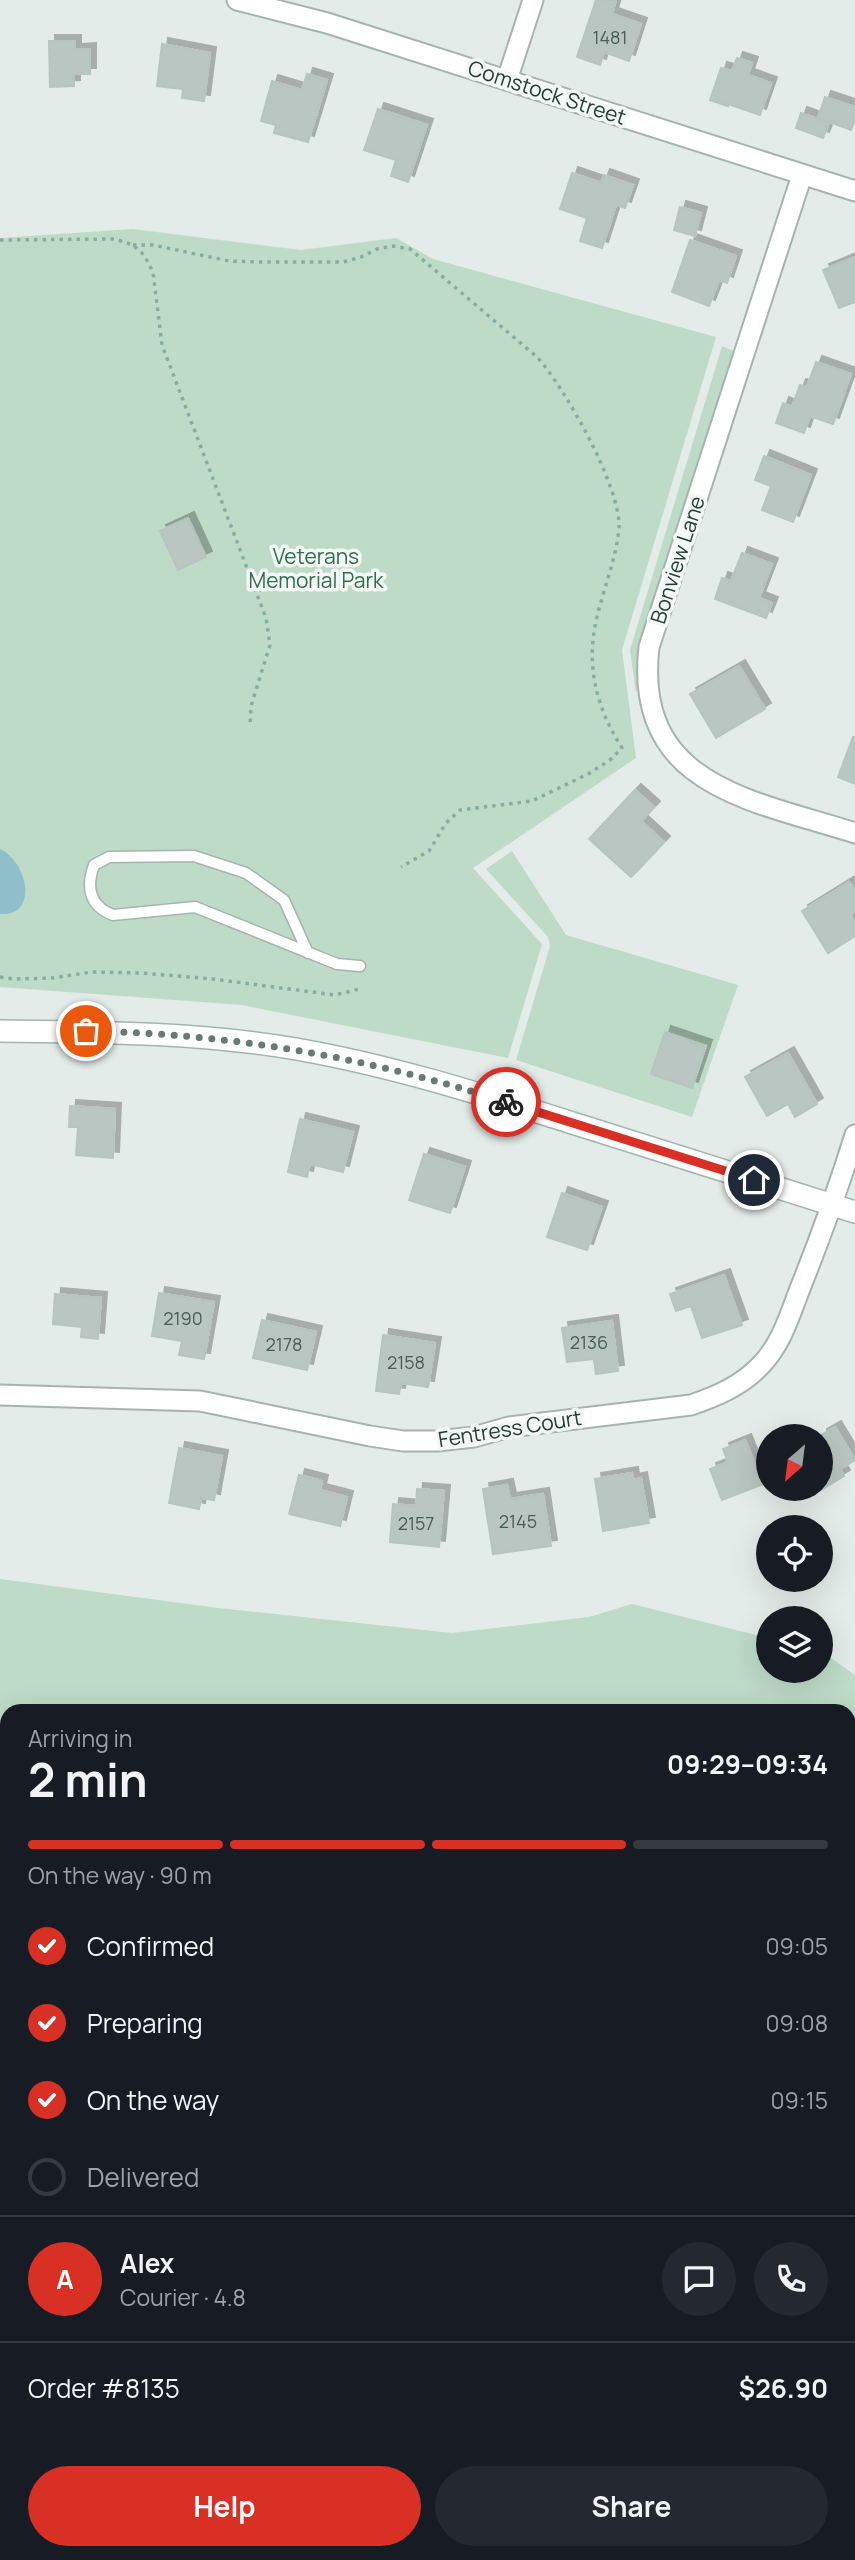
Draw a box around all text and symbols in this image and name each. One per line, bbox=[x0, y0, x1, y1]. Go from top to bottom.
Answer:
house number: 1481 bbox=[592, 25, 628, 49]
street label: Comstock Street bbox=[465, 53, 630, 131]
street label: Bonview Lane bbox=[643, 492, 711, 627]
park label: Veterans Memorial Park bbox=[249, 542, 384, 594]
pin bbox=[56, 1001, 116, 1061]
icon: bag bbox=[67, 1012, 105, 1050]
courier bbox=[471, 1067, 541, 1137]
icon: bike bbox=[487, 1083, 525, 1121]
pin bbox=[724, 1150, 784, 1210]
icon: home bbox=[735, 1161, 773, 1199]
house number: 2190 bbox=[163, 1306, 203, 1330]
house number: 2136 bbox=[570, 1330, 608, 1354]
house number: 2178 bbox=[266, 1332, 302, 1356]
house number: 2158 bbox=[387, 1350, 425, 1374]
street label: Fentress Court bbox=[436, 1403, 584, 1453]
north arrow bbox=[756, 1424, 833, 1502]
map controls bbox=[756, 1424, 833, 1683]
house number: 2145 bbox=[499, 1509, 537, 1533]
house number: 2157 bbox=[398, 1511, 434, 1535]
button: locate bbox=[756, 1515, 833, 1592]
button: layers bbox=[756, 1606, 833, 1683]
text: Arriving in bbox=[28, 1722, 133, 1754]
text: 09:29–09:34 bbox=[667, 1746, 828, 1782]
text: 2 min bbox=[28, 1748, 148, 1811]
text: On the way · 90 m bbox=[28, 1859, 212, 1891]
icon: check bbox=[28, 1927, 66, 1965]
text: Confirmed bbox=[87, 1928, 214, 1964]
text: 09:05 bbox=[766, 1930, 828, 1962]
icon: check bbox=[28, 2004, 66, 2042]
text: Preparing bbox=[87, 2005, 203, 2041]
text: 09:08 bbox=[765, 2007, 828, 2039]
icon: check bbox=[28, 2081, 66, 2119]
text: On the way bbox=[87, 2082, 219, 2118]
text: 09:15 bbox=[771, 2084, 828, 2116]
text: Delivered bbox=[87, 2159, 199, 2195]
button: chat bbox=[662, 2242, 736, 2316]
button: phone bbox=[754, 2242, 828, 2316]
text: Alex bbox=[120, 2245, 174, 2281]
text: A bbox=[56, 2261, 74, 2297]
text: Courier · 4.8 bbox=[120, 2281, 246, 2313]
text: Order #8135 bbox=[28, 2370, 180, 2406]
text: $26.90 bbox=[739, 2370, 828, 2406]
button: Help bbox=[28, 2466, 421, 2546]
button: Share bbox=[435, 2466, 828, 2546]

